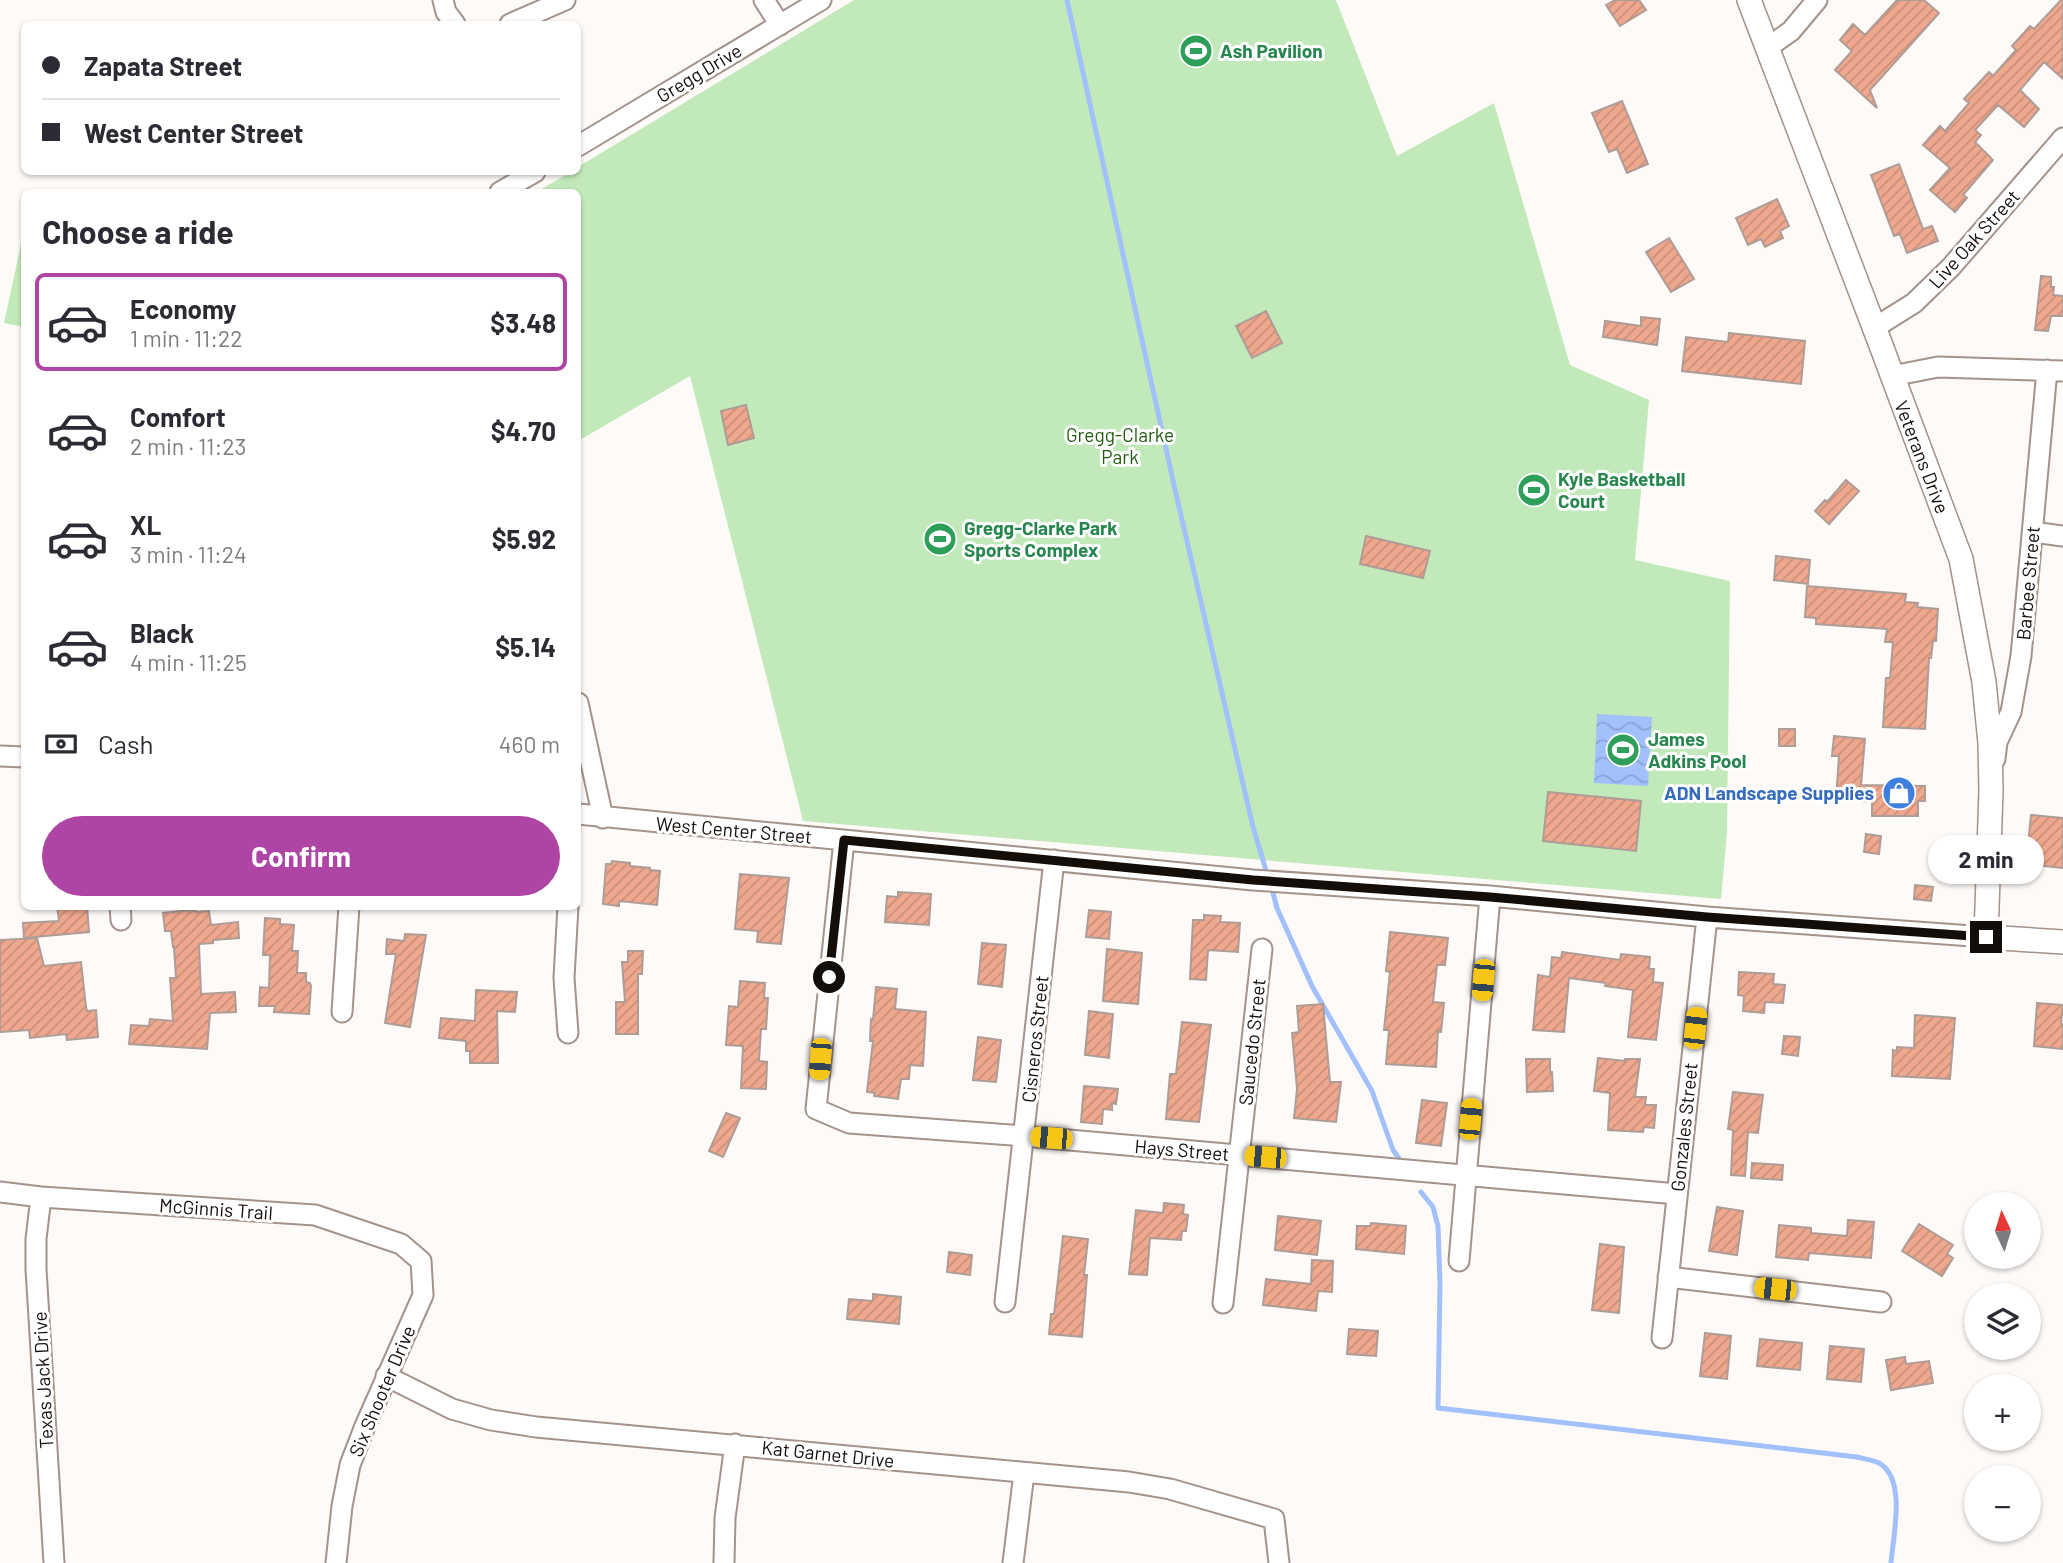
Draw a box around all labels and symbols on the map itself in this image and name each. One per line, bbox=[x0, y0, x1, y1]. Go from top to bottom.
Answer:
sports icon: Ash Pavilion bbox=[1177, 32, 1215, 70]
street label: Gregg Drive bbox=[652, 38, 745, 107]
place label: Ash Pavilion bbox=[1220, 39, 1323, 62]
street label: Live Oak Street bbox=[1923, 185, 2024, 293]
street label: Veterans Drive bbox=[1890, 397, 1955, 517]
park label: Gregg-Clarke Park bbox=[1066, 423, 1174, 468]
place label: Kyle Basketball Court bbox=[1558, 467, 1685, 512]
sports icon: Kyle Basketball Court bbox=[1515, 471, 1553, 509]
place label: Gregg-Clarke Park Sports Complex bbox=[964, 516, 1118, 561]
sports icon: Gregg-Clarke Park Sports Complex bbox=[921, 520, 959, 558]
street label: Barbee Street bbox=[2011, 525, 2044, 641]
place label: James Adkins Pool bbox=[1648, 727, 1746, 772]
sports icon: James Adkins Pool bbox=[1604, 731, 1642, 769]
shop icon: ADN Landscape Supplies bbox=[1880, 774, 1918, 812]
place label: ADN Landscape Supplies bbox=[1664, 781, 1874, 804]
street label: West Center Street bbox=[655, 811, 813, 848]
callout: 2 min bbox=[1928, 836, 2044, 884]
route end bbox=[1970, 921, 2002, 953]
car bbox=[1471, 958, 1496, 1002]
route start bbox=[813, 961, 845, 993]
street label: Cisneros Street bbox=[1016, 974, 1053, 1104]
street label: Saucedo Street bbox=[1233, 977, 1270, 1106]
car bbox=[1683, 1006, 1708, 1050]
car bbox=[809, 1037, 832, 1081]
street label: Gonzales Street bbox=[1665, 1061, 1702, 1193]
car bbox=[1458, 1097, 1483, 1141]
car bbox=[1030, 1126, 1073, 1150]
street label: Hays Street bbox=[1134, 1134, 1230, 1165]
car bbox=[1244, 1145, 1287, 1169]
north arrow bbox=[1964, 1192, 2040, 1269]
street label: McGinnis Trail bbox=[158, 1193, 274, 1224]
car bbox=[1754, 1276, 1797, 1302]
street label: Texas Jack Drive bbox=[27, 1311, 58, 1449]
street label: Six Shooter Drive bbox=[344, 1322, 420, 1460]
street label: Kat Garnet Drive bbox=[761, 1435, 896, 1472]

